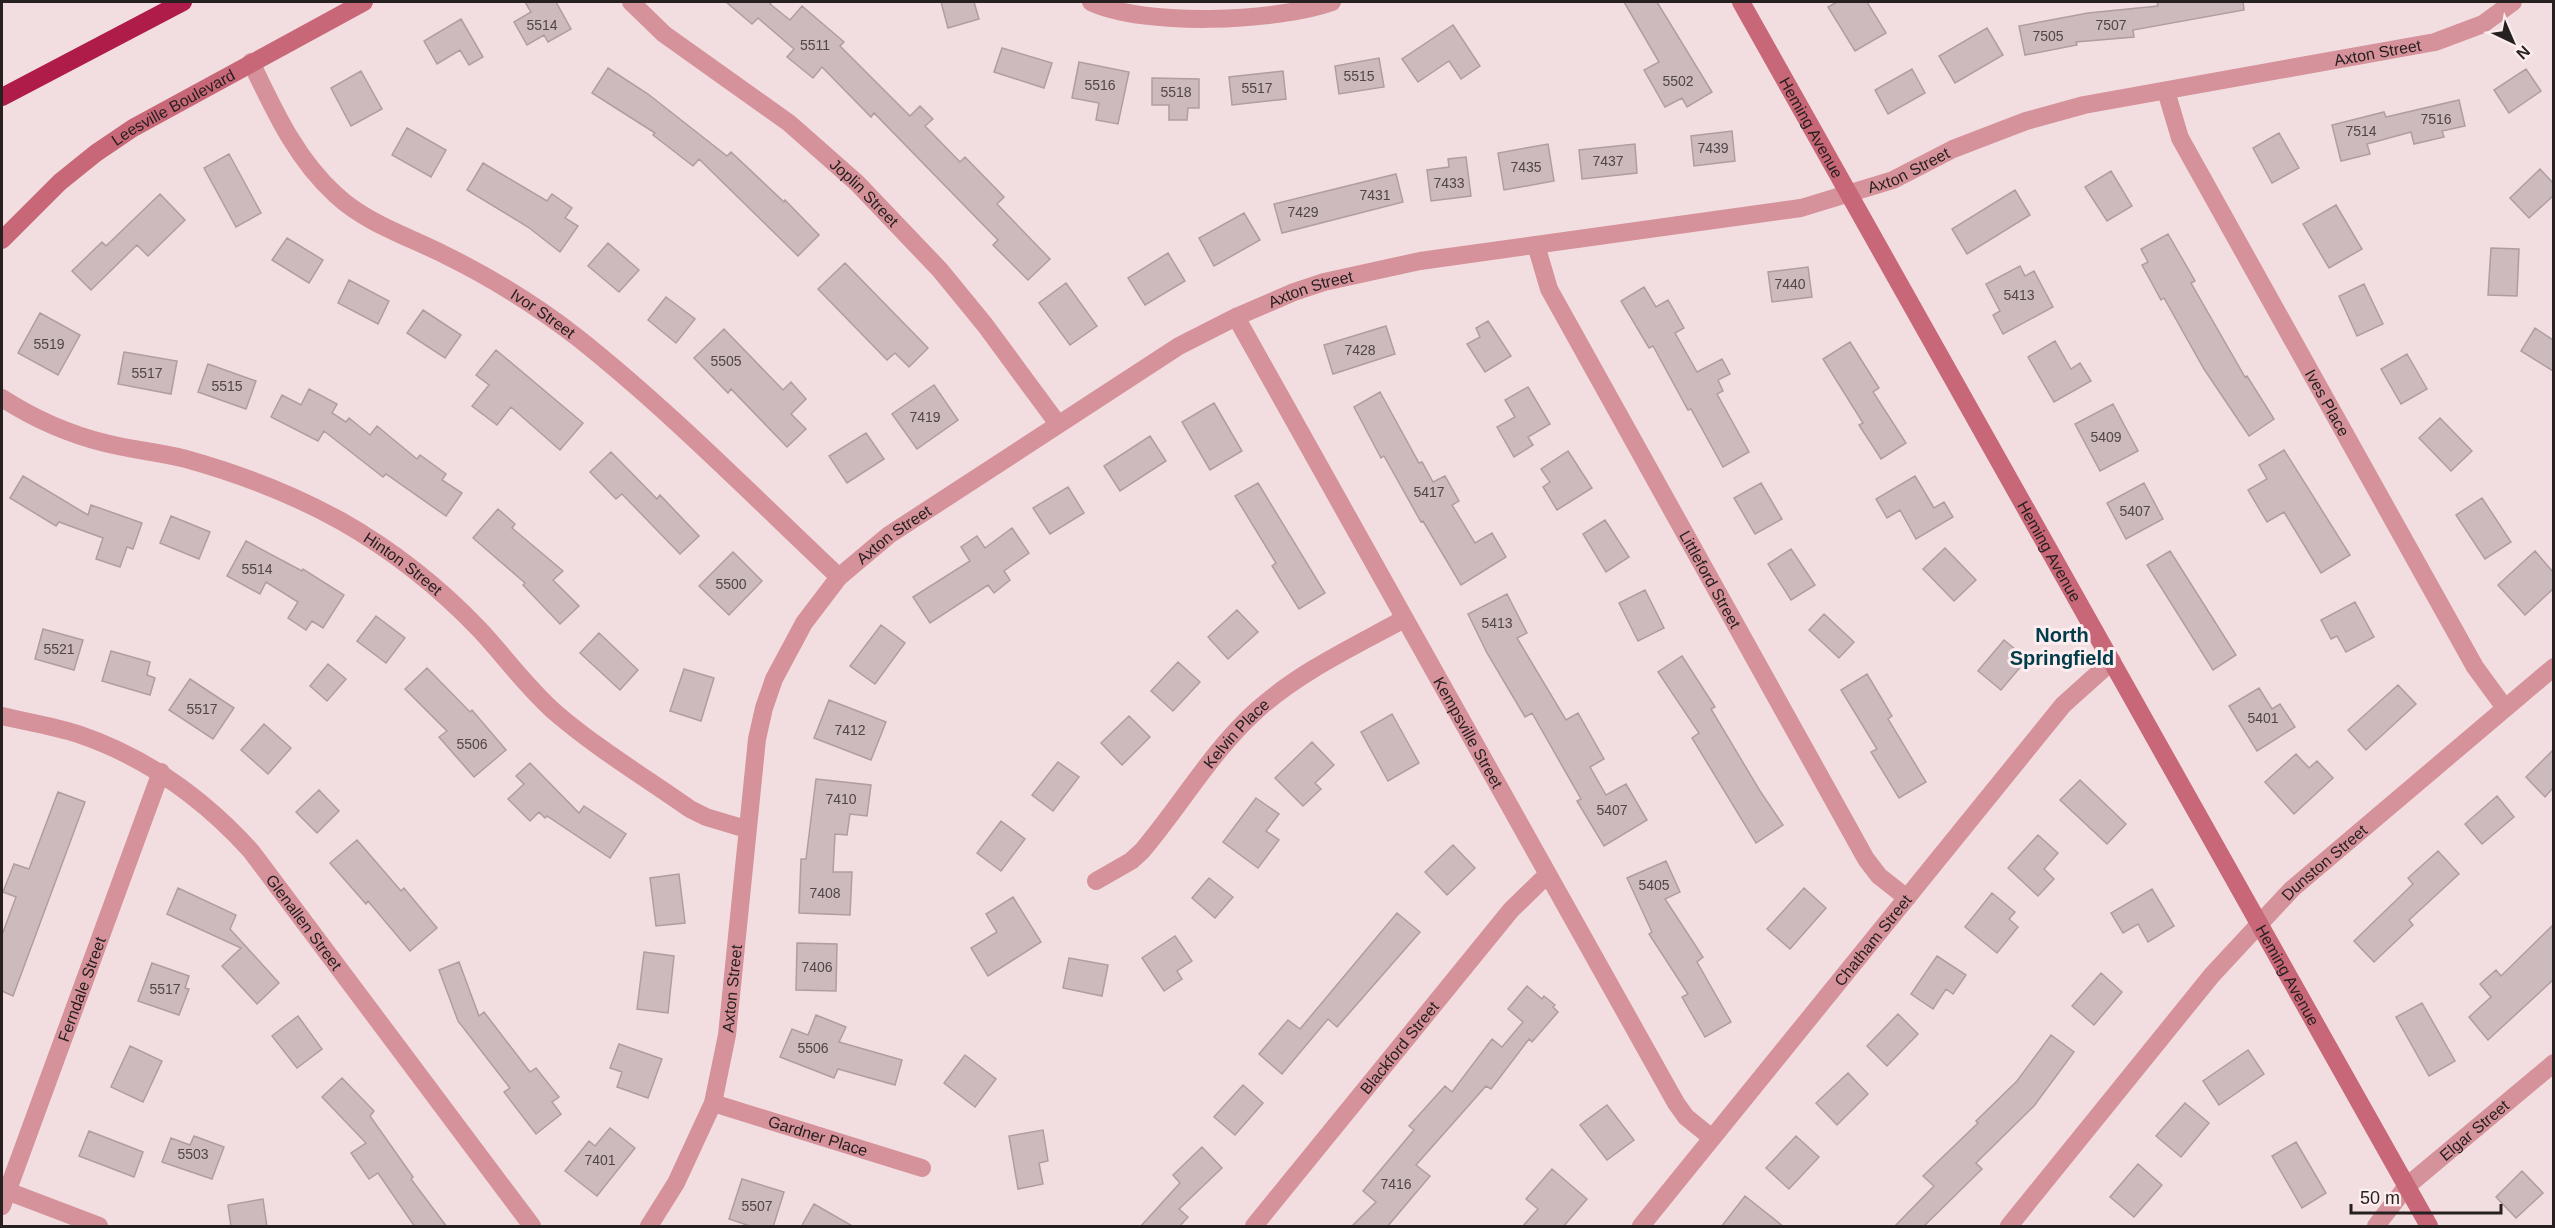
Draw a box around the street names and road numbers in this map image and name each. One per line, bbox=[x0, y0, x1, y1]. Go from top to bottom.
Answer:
street label: Axton Street bbox=[2333, 37, 2423, 69]
street label: Leesville Boulevard bbox=[108, 66, 238, 149]
street label: Heming Avenue bbox=[1776, 74, 1846, 181]
street label: Axton Street bbox=[1866, 144, 1953, 196]
street label: Joplin Street bbox=[827, 155, 902, 230]
street label: Axton Street bbox=[1266, 268, 1355, 311]
street label: Ivor Street bbox=[508, 286, 579, 342]
street label: Ives Place bbox=[2302, 366, 2353, 439]
street label: Heming Avenue bbox=[2014, 498, 2084, 605]
street label: Axton Street bbox=[853, 502, 935, 568]
street label: Littleford Street bbox=[1676, 528, 1744, 632]
street label: Hinton Street bbox=[361, 529, 446, 599]
street label: Kempsville Street bbox=[1430, 674, 1506, 792]
street label: Kelvin Place bbox=[1200, 696, 1273, 772]
street label: Dunston Street bbox=[2278, 821, 2371, 904]
street label: Glenallen Street bbox=[263, 871, 345, 974]
street label: Chatham Street bbox=[1831, 891, 1915, 989]
street label: Heming Avenue bbox=[2252, 922, 2322, 1028]
street label: Ferndale Street bbox=[55, 934, 109, 1044]
street label: Axton Street bbox=[719, 943, 745, 1033]
street label: Blackford Street bbox=[1357, 998, 1442, 1097]
street label: Elgar Street bbox=[2436, 1096, 2513, 1164]
street label: Gardner Place bbox=[766, 1113, 870, 1160]

